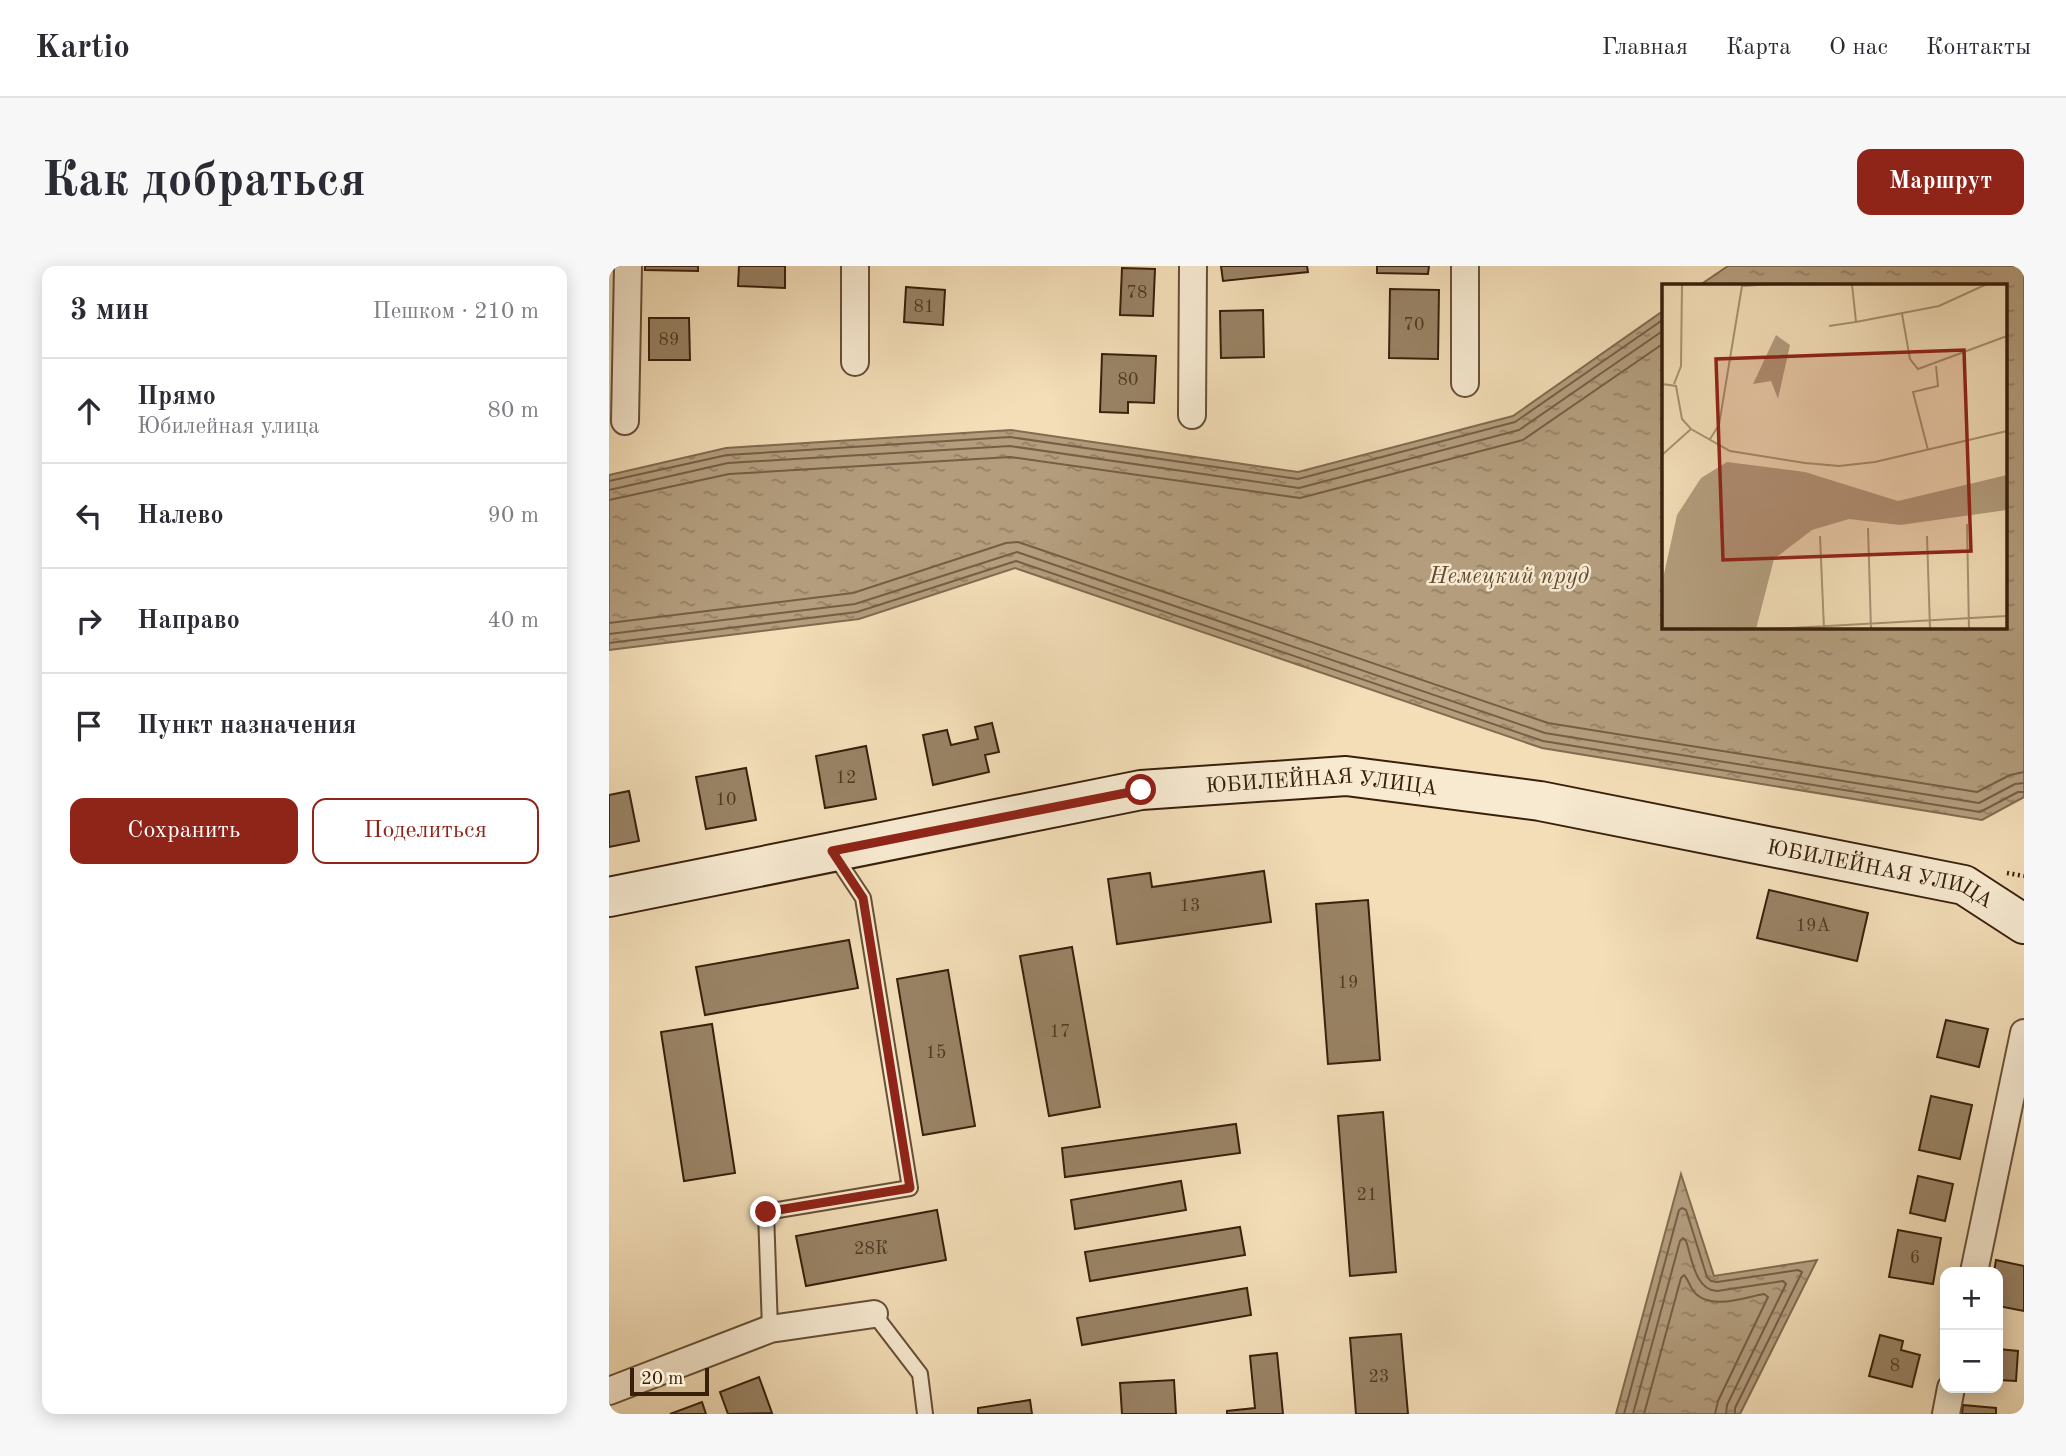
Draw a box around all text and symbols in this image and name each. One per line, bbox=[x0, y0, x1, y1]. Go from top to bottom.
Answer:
text: Kartio bbox=[35, 32, 130, 65]
text: Главная bbox=[1602, 36, 1688, 60]
text: Карта bbox=[1726, 36, 1791, 60]
text: О нас bbox=[1829, 36, 1888, 60]
text: Контакты bbox=[1926, 36, 2031, 60]
button: Маршрут bbox=[1857, 149, 2024, 215]
text: Как добраться bbox=[42, 158, 366, 207]
house number: 78 bbox=[1127, 284, 1147, 302]
inset map bbox=[1662, 284, 2007, 628]
text: 3 мин bbox=[70, 296, 149, 326]
house number: 81 bbox=[914, 298, 934, 316]
text: Пешком · 210 m bbox=[373, 300, 539, 323]
house number: 70 bbox=[1404, 316, 1424, 334]
house number: 89 bbox=[659, 331, 679, 349]
house number: 80 bbox=[1118, 371, 1138, 389]
text: Прямо bbox=[137, 384, 216, 410]
icon: ahead bbox=[70, 392, 108, 430]
text: 80 m bbox=[488, 399, 539, 422]
text: Юбилейная улица bbox=[137, 415, 320, 438]
icon: left bbox=[70, 497, 108, 535]
text: Налево bbox=[137, 503, 224, 529]
text: 90 m bbox=[488, 504, 539, 527]
water label: Немецкий пруд bbox=[1428, 565, 1590, 589]
icon: right bbox=[70, 602, 108, 640]
text: Направо bbox=[137, 608, 240, 634]
text: 40 m bbox=[488, 609, 539, 632]
icon: arrive bbox=[70, 707, 108, 745]
text: Пункт назначения bbox=[137, 713, 356, 739]
street label: ЮБИЛЕЙНАЯ УЛИЦА bbox=[1205, 765, 1439, 800]
house number: 12 bbox=[836, 769, 856, 787]
route start bbox=[1125, 774, 1156, 805]
house number: 10 bbox=[716, 791, 736, 809]
button: Сохранить bbox=[70, 798, 298, 864]
button: Поделиться bbox=[312, 798, 539, 864]
street label: ЮБИЛЕЙНАЯ УЛИЦА bbox=[1765, 837, 1996, 913]
house number: 13 bbox=[1180, 897, 1200, 915]
house number: 19А bbox=[1796, 917, 1831, 935]
house number: 19 bbox=[1338, 974, 1358, 992]
house number: 17 bbox=[1050, 1023, 1070, 1041]
house number: 15 bbox=[926, 1044, 946, 1062]
house number: 21 bbox=[1357, 1186, 1377, 1204]
route end bbox=[750, 1196, 781, 1227]
house number: 28К bbox=[854, 1240, 888, 1258]
house number: 6 bbox=[1910, 1249, 1920, 1267]
map controls bbox=[1940, 1267, 2003, 1393]
button: + bbox=[1940, 1267, 2003, 1330]
button: − bbox=[1940, 1330, 2003, 1393]
house number: 8 bbox=[1890, 1357, 1900, 1375]
scale bar bbox=[630, 1365, 709, 1397]
house number: 23 bbox=[1369, 1368, 1389, 1386]
text: 20 m bbox=[641, 1370, 683, 1389]

